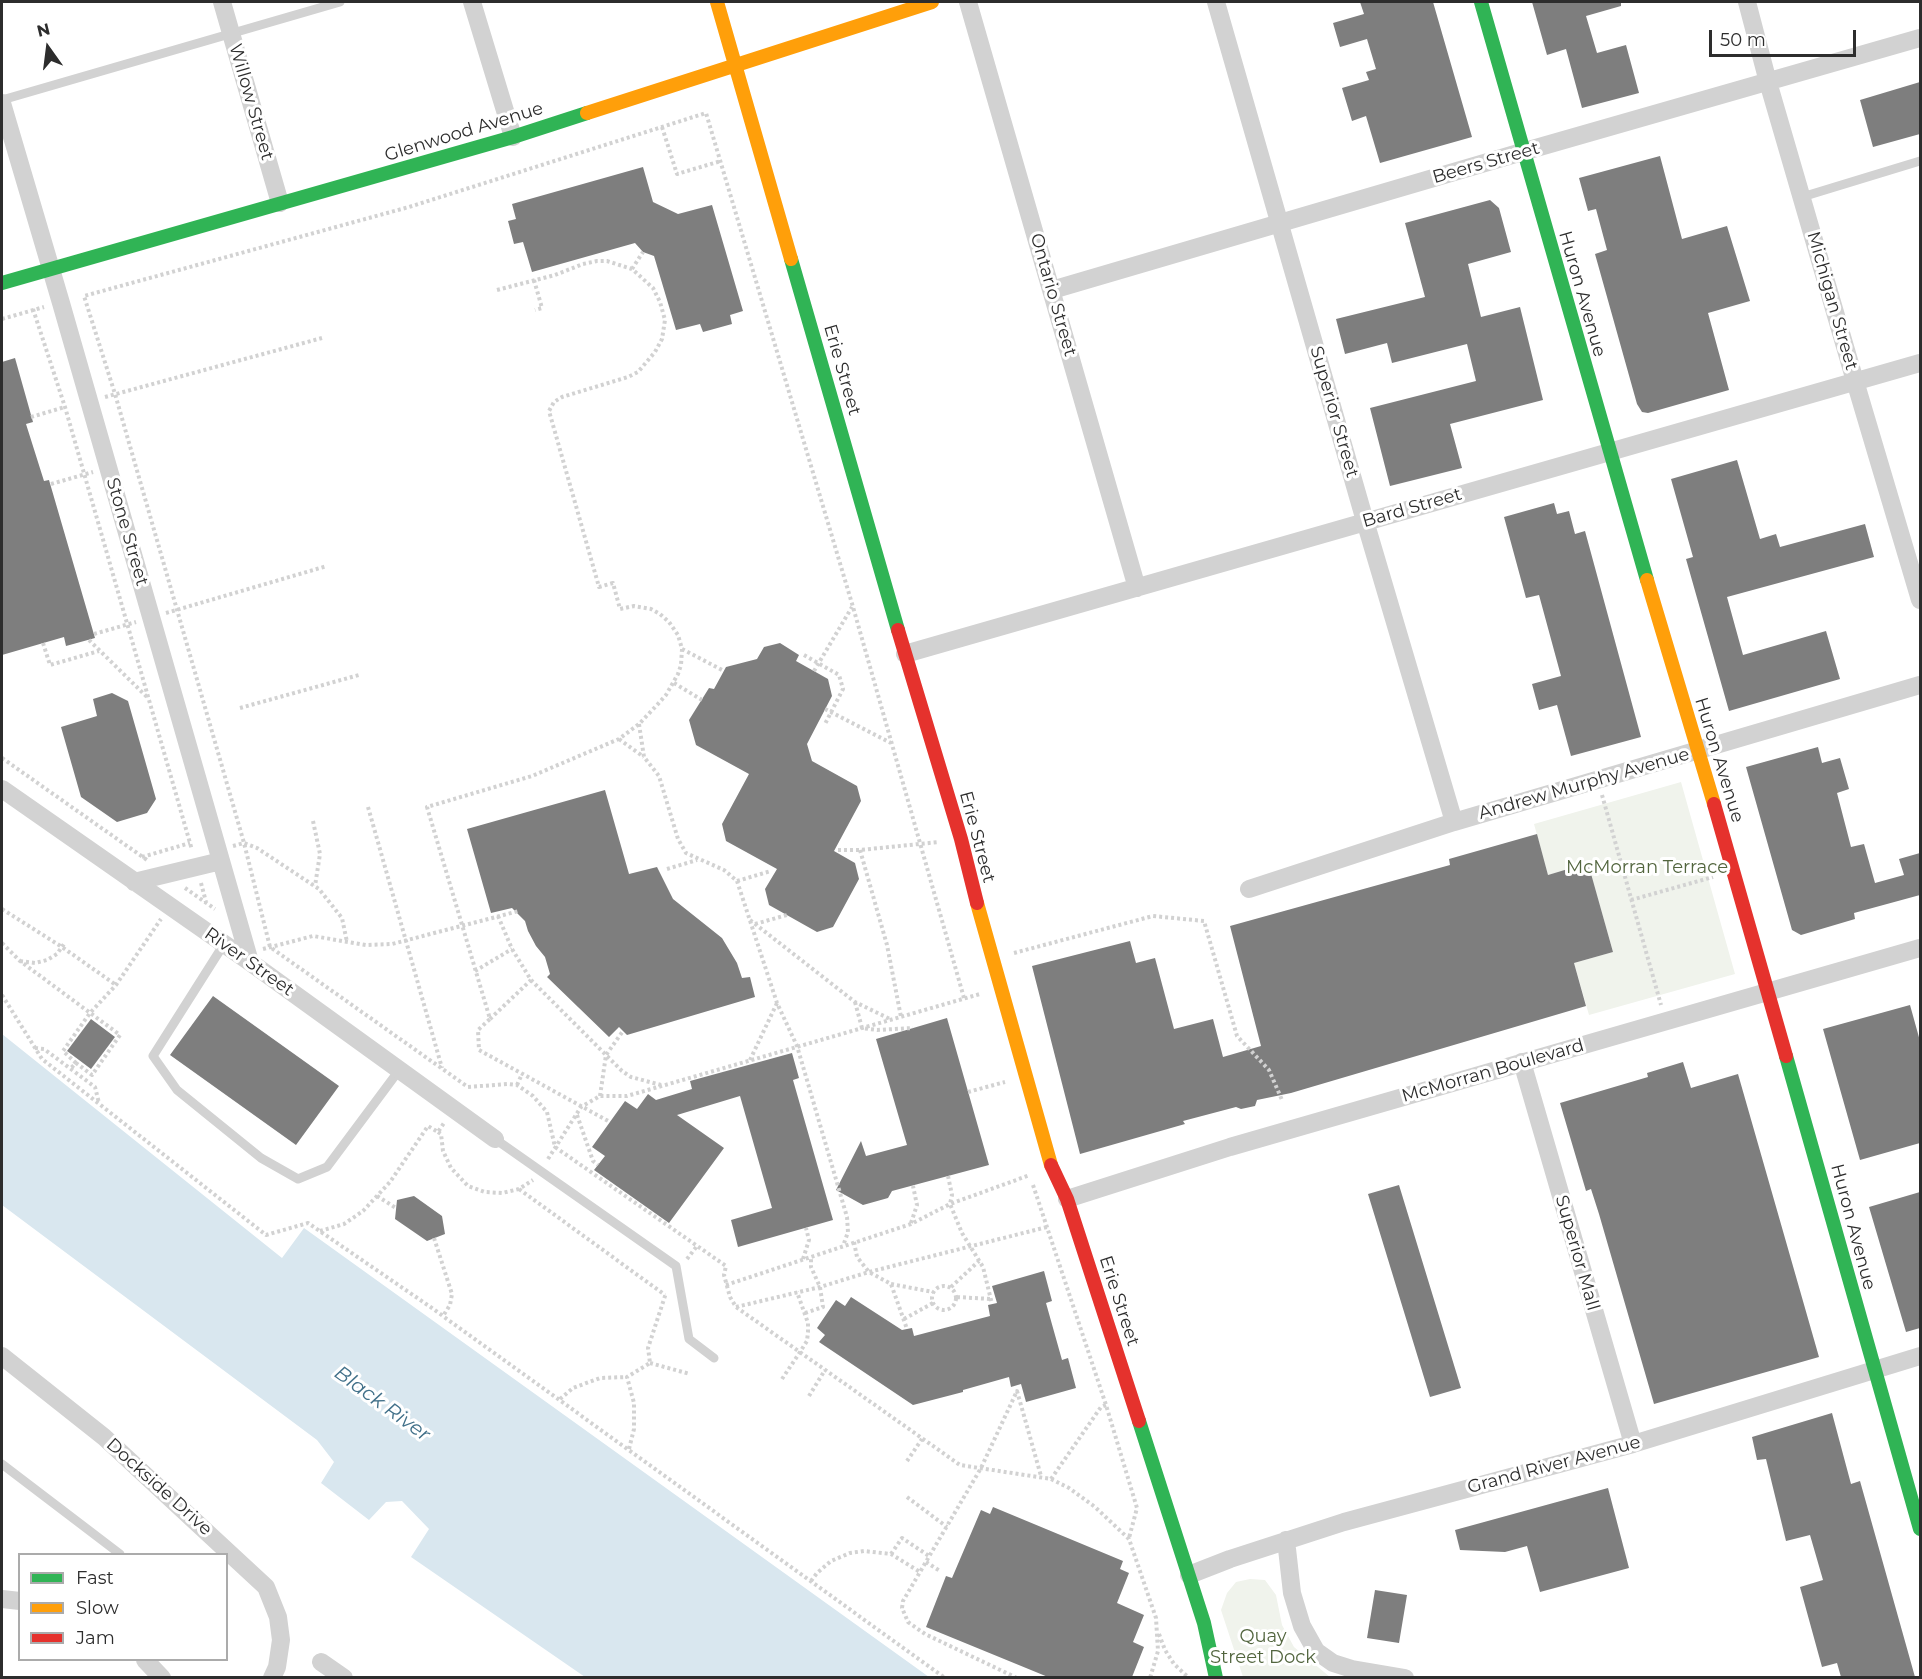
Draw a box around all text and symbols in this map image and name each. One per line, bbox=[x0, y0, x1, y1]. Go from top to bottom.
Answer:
north arrow bbox=[18, 18, 78, 78]
scale bar bbox=[1712, 18, 1859, 56]
text: N bbox=[35, 19, 52, 41]
text: 50 m bbox=[1720, 29, 1766, 51]
street label: Willow Street bbox=[224, 41, 278, 163]
street label: Glenwood Avenue bbox=[382, 98, 546, 166]
street label: Beers Street bbox=[1430, 137, 1542, 189]
street label: Huron Avenue bbox=[1554, 229, 1610, 359]
street label: Michigan Street bbox=[1802, 229, 1862, 373]
street label: Ontario Street bbox=[1025, 231, 1081, 359]
street label: Erie Street bbox=[819, 322, 865, 418]
street label: Superior Street bbox=[1305, 344, 1363, 480]
street label: Stone Street bbox=[101, 475, 153, 589]
street label: Bard Street bbox=[1360, 483, 1464, 533]
street label: Huron Avenue bbox=[1690, 695, 1748, 825]
street label: Andrew Murphy Avenue bbox=[1476, 744, 1692, 824]
street label: Erie Street bbox=[954, 789, 1000, 885]
park label: McMorran Terrace bbox=[1566, 857, 1728, 879]
street label: River Street bbox=[200, 923, 298, 1001]
street label: McMorran Boulevard bbox=[1399, 1035, 1587, 1107]
street label: Huron Avenue bbox=[1826, 1162, 1880, 1292]
street label: Superior Mall bbox=[1550, 1193, 1604, 1313]
street label: Erie Street bbox=[1094, 1253, 1144, 1349]
water label: Black River bbox=[329, 1361, 435, 1447]
street label: Grand River Avenue bbox=[1465, 1432, 1643, 1498]
street label: Dockside Drive bbox=[102, 1434, 216, 1540]
legend bbox=[18, 1553, 228, 1661]
text: Fast bbox=[76, 1567, 114, 1589]
text: Slow bbox=[76, 1597, 119, 1619]
park label: Quay Street Dock bbox=[1210, 1626, 1316, 1668]
text: Jam bbox=[76, 1627, 115, 1649]

